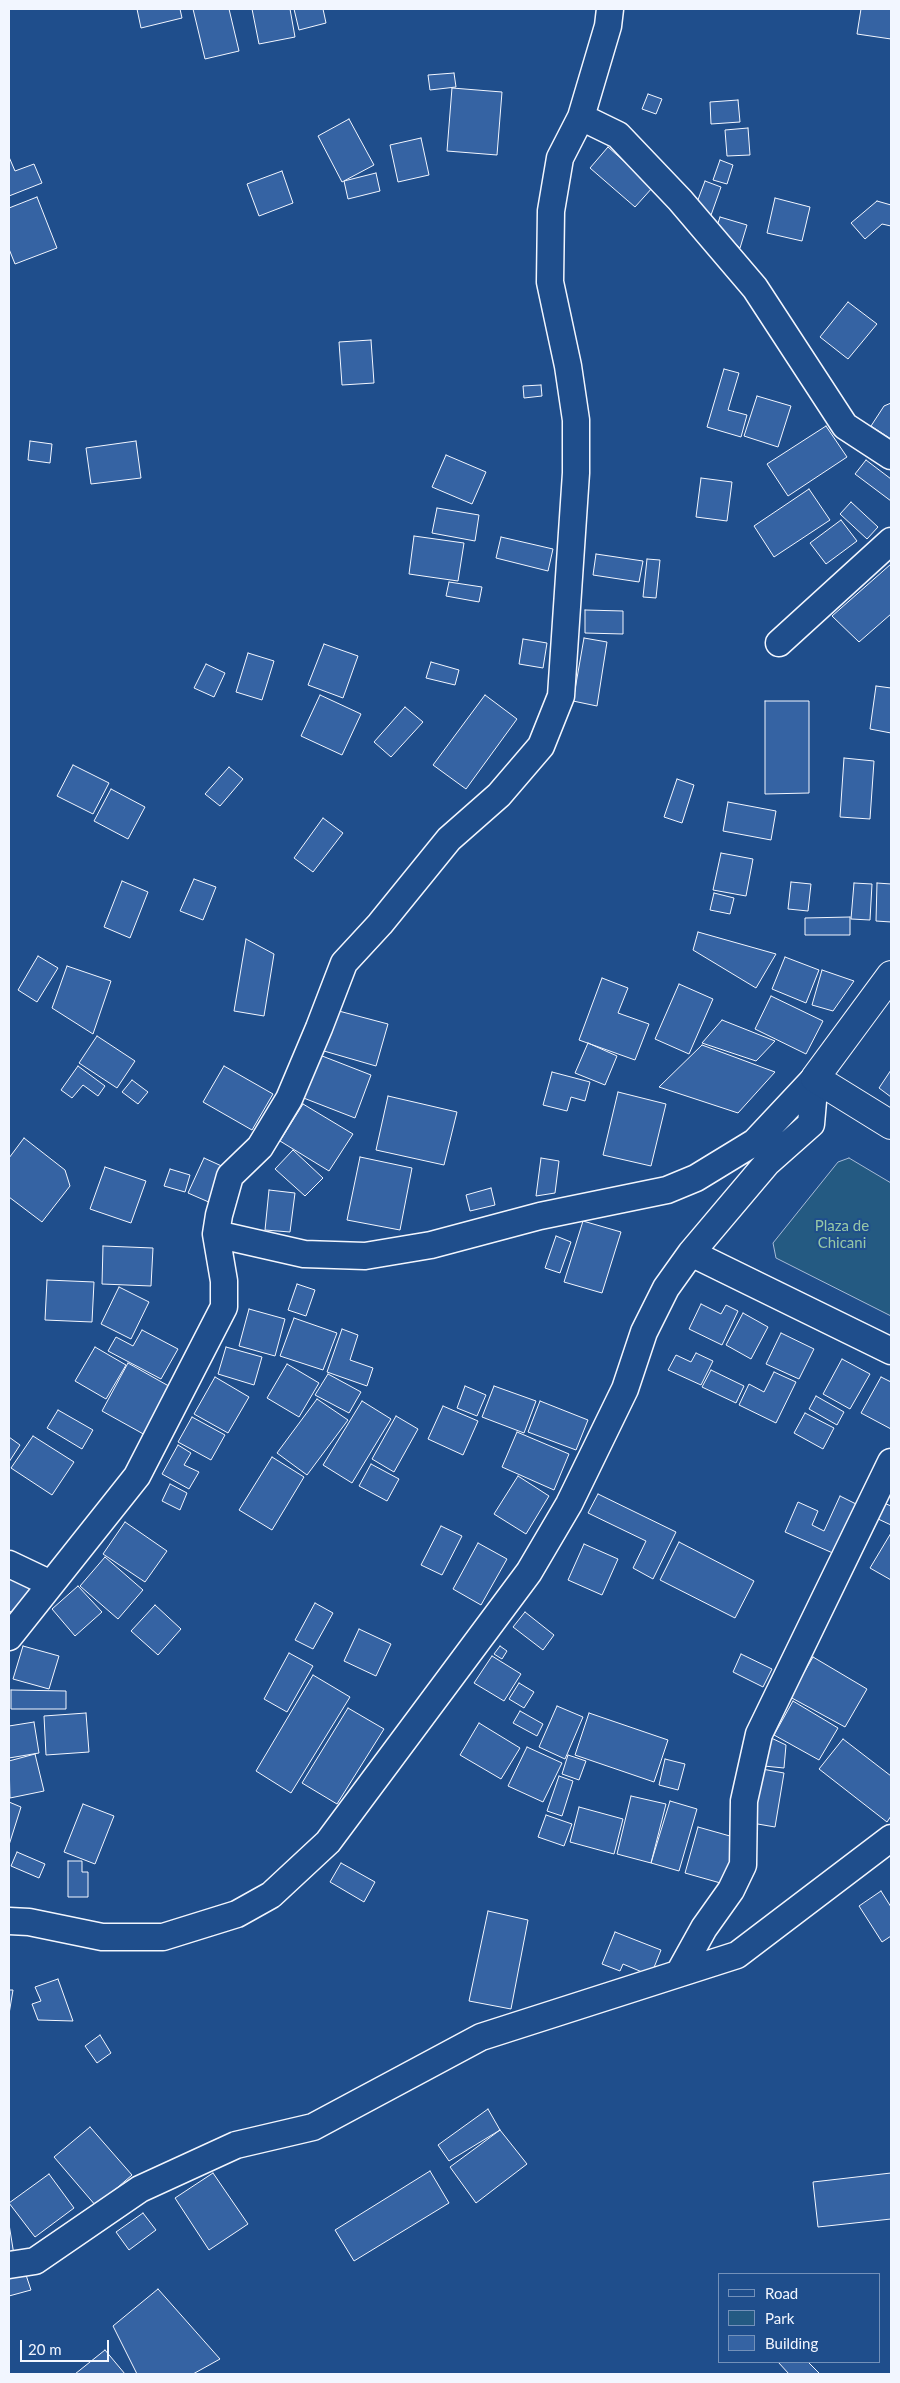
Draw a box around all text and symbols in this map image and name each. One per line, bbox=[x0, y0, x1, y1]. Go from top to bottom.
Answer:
park label: Plaza de Chicani bbox=[815, 1217, 869, 1252]
legend bbox=[718, 2273, 880, 2363]
text: Road bbox=[765, 2284, 798, 2302]
text: Park bbox=[765, 2309, 794, 2327]
scale bar bbox=[22, 2330, 111, 2362]
text: Building bbox=[765, 2334, 818, 2352]
text: 20 m bbox=[28, 2340, 62, 2358]

